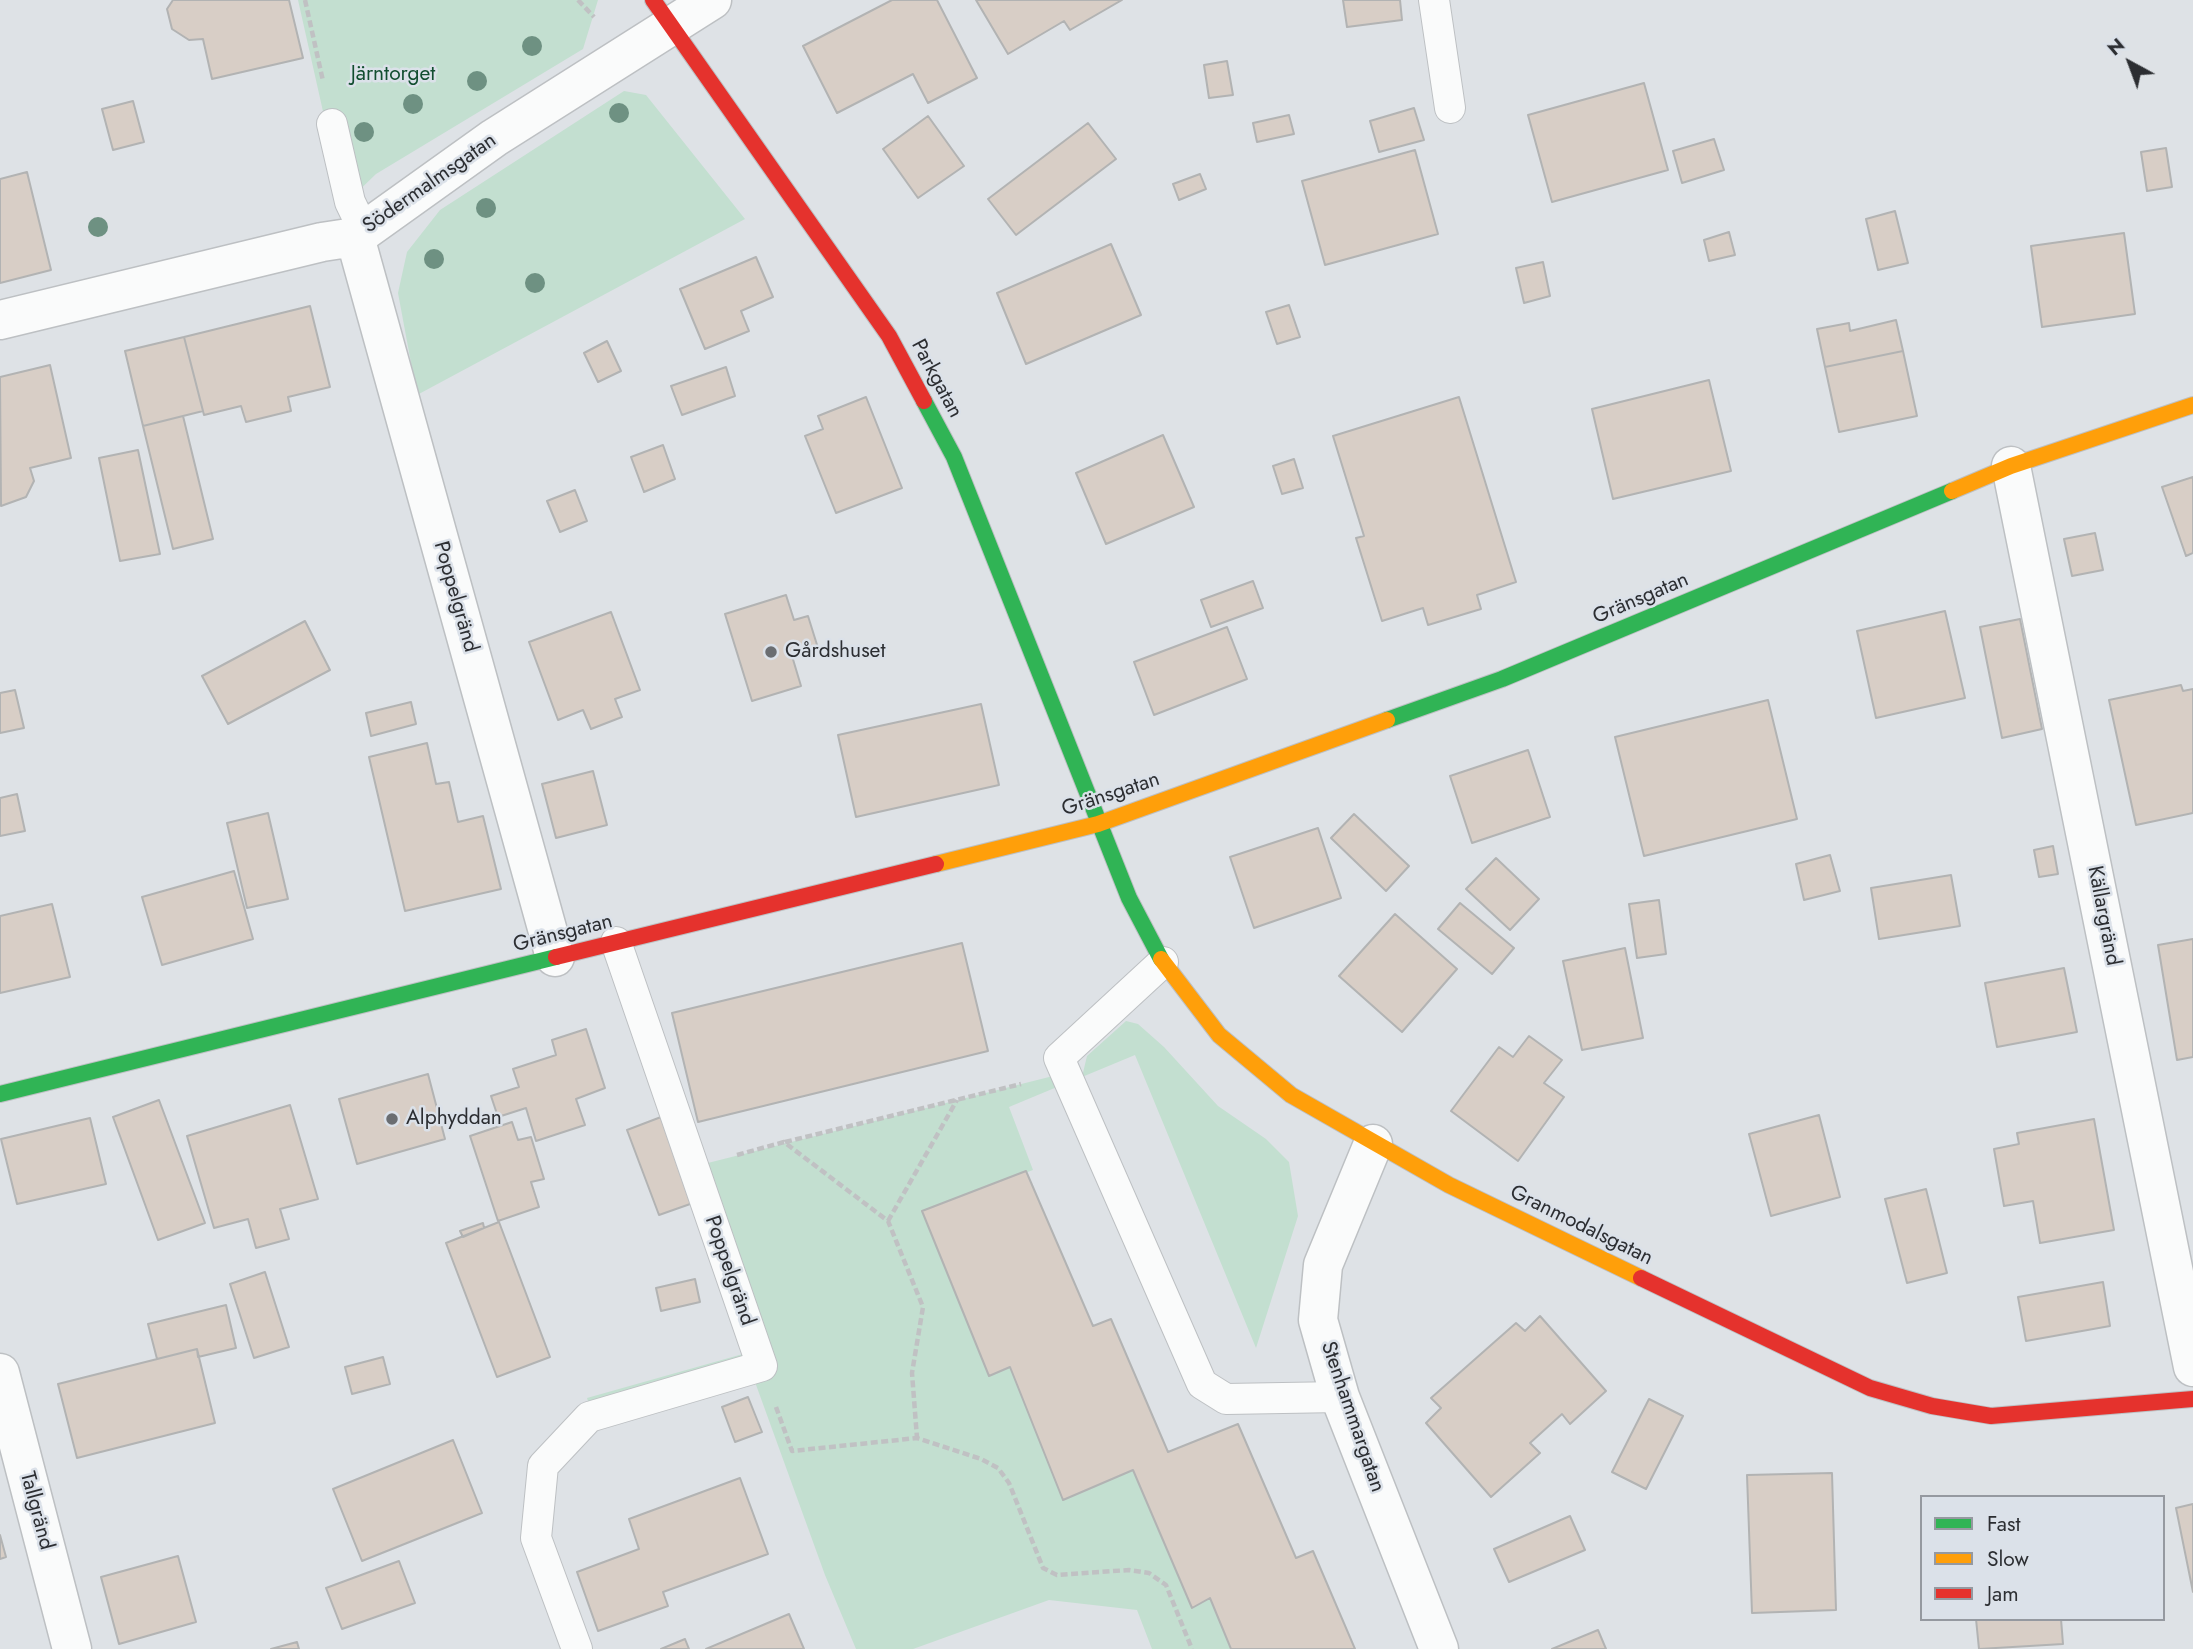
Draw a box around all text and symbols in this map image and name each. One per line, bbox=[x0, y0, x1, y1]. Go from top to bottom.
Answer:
north arrow bbox=[2095, 28, 2165, 98]
text: N bbox=[2101, 32, 2130, 62]
park label: Järntorget bbox=[351, 62, 435, 88]
street label: Södermalmsgatan bbox=[358, 129, 502, 239]
street label: Parkgatan bbox=[905, 335, 967, 423]
street label: Poppelgränd bbox=[427, 539, 483, 655]
street label: Gränsgatan bbox=[1589, 568, 1693, 630]
place label: Gårdshuset bbox=[785, 639, 885, 665]
marker: Gårdshuset bbox=[763, 644, 779, 660]
street label: Gränsgatan bbox=[1059, 767, 1163, 823]
street label: Källargränd bbox=[2081, 864, 2125, 968]
street label: Gränsgatan bbox=[511, 910, 615, 958]
place label: Alphyddan bbox=[406, 1106, 502, 1132]
marker: Alphyddan bbox=[384, 1111, 400, 1127]
street label: Granmodalsgatan bbox=[1505, 1180, 1657, 1272]
street label: Poppelgränd bbox=[698, 1213, 760, 1329]
street label: Stenhammargatan bbox=[1314, 1338, 1390, 1496]
street label: Tallgränd bbox=[14, 1469, 58, 1553]
legend bbox=[1920, 1495, 2165, 1621]
text: Fast bbox=[1987, 1509, 2020, 1539]
text: Slow bbox=[1987, 1544, 2029, 1574]
text: Jam bbox=[1987, 1579, 2019, 1609]

